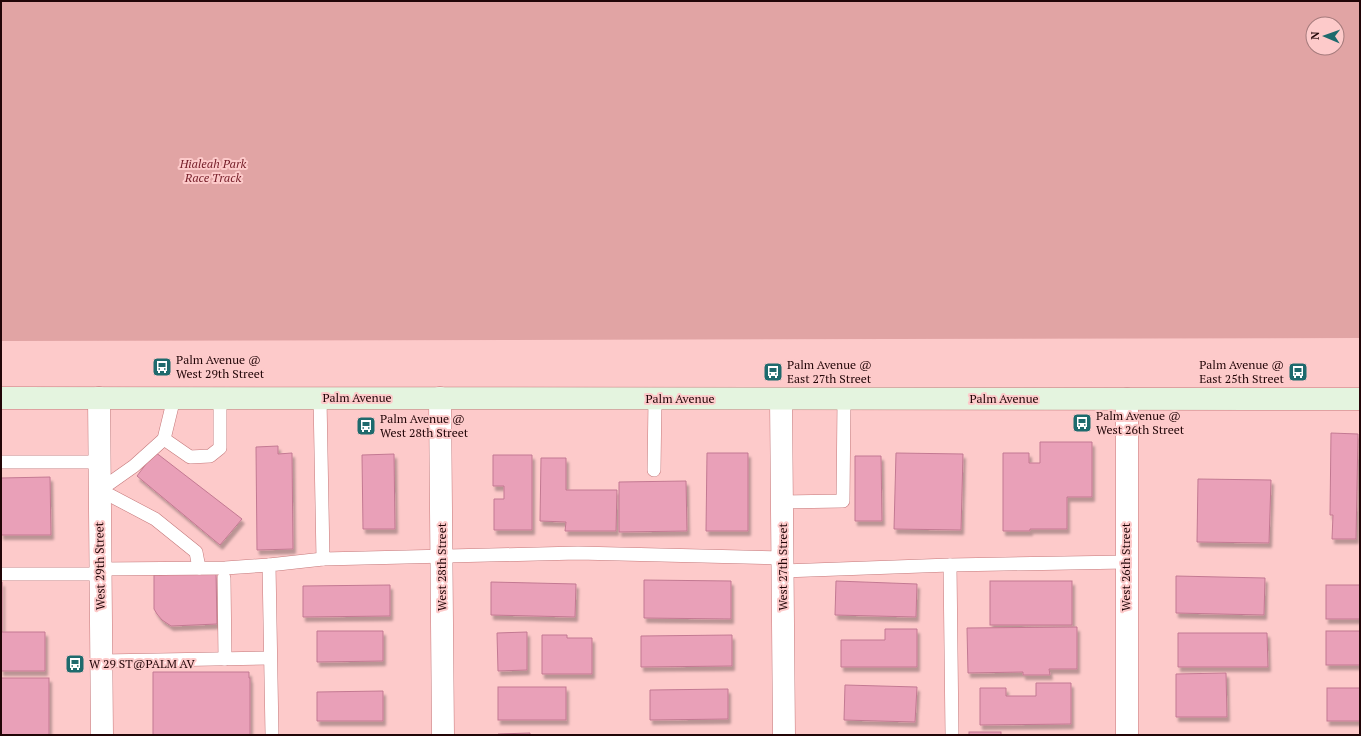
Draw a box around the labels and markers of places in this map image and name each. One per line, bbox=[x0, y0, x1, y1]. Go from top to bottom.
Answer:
place label: Palm Avenue @ West 29th Street bbox=[176, 352, 265, 381]
bus stop icon: Palm Avenue @ West 29th Street bbox=[151, 356, 173, 378]
place label: Palm Avenue @ East 27th Street bbox=[787, 357, 872, 386]
place label: Palm Avenue @ East 25th Street bbox=[1199, 357, 1285, 386]
bus stop icon: Palm Avenue @ East 27th Street bbox=[762, 361, 784, 383]
bus stop icon: Palm Avenue @ East 25th Street bbox=[1287, 361, 1309, 383]
place label: Palm Avenue @ West 26th Street bbox=[1096, 408, 1185, 437]
place label: Palm Avenue @ West 28th Street bbox=[380, 411, 469, 440]
bus stop icon: Palm Avenue @ West 26th Street bbox=[1071, 412, 1093, 434]
bus stop icon: Palm Avenue @ West 28th Street bbox=[355, 415, 377, 437]
bus stop icon: W 29 ST@PALM AV bbox=[64, 653, 86, 675]
place label: W 29 ST@PALM AV bbox=[89, 656, 196, 671]

